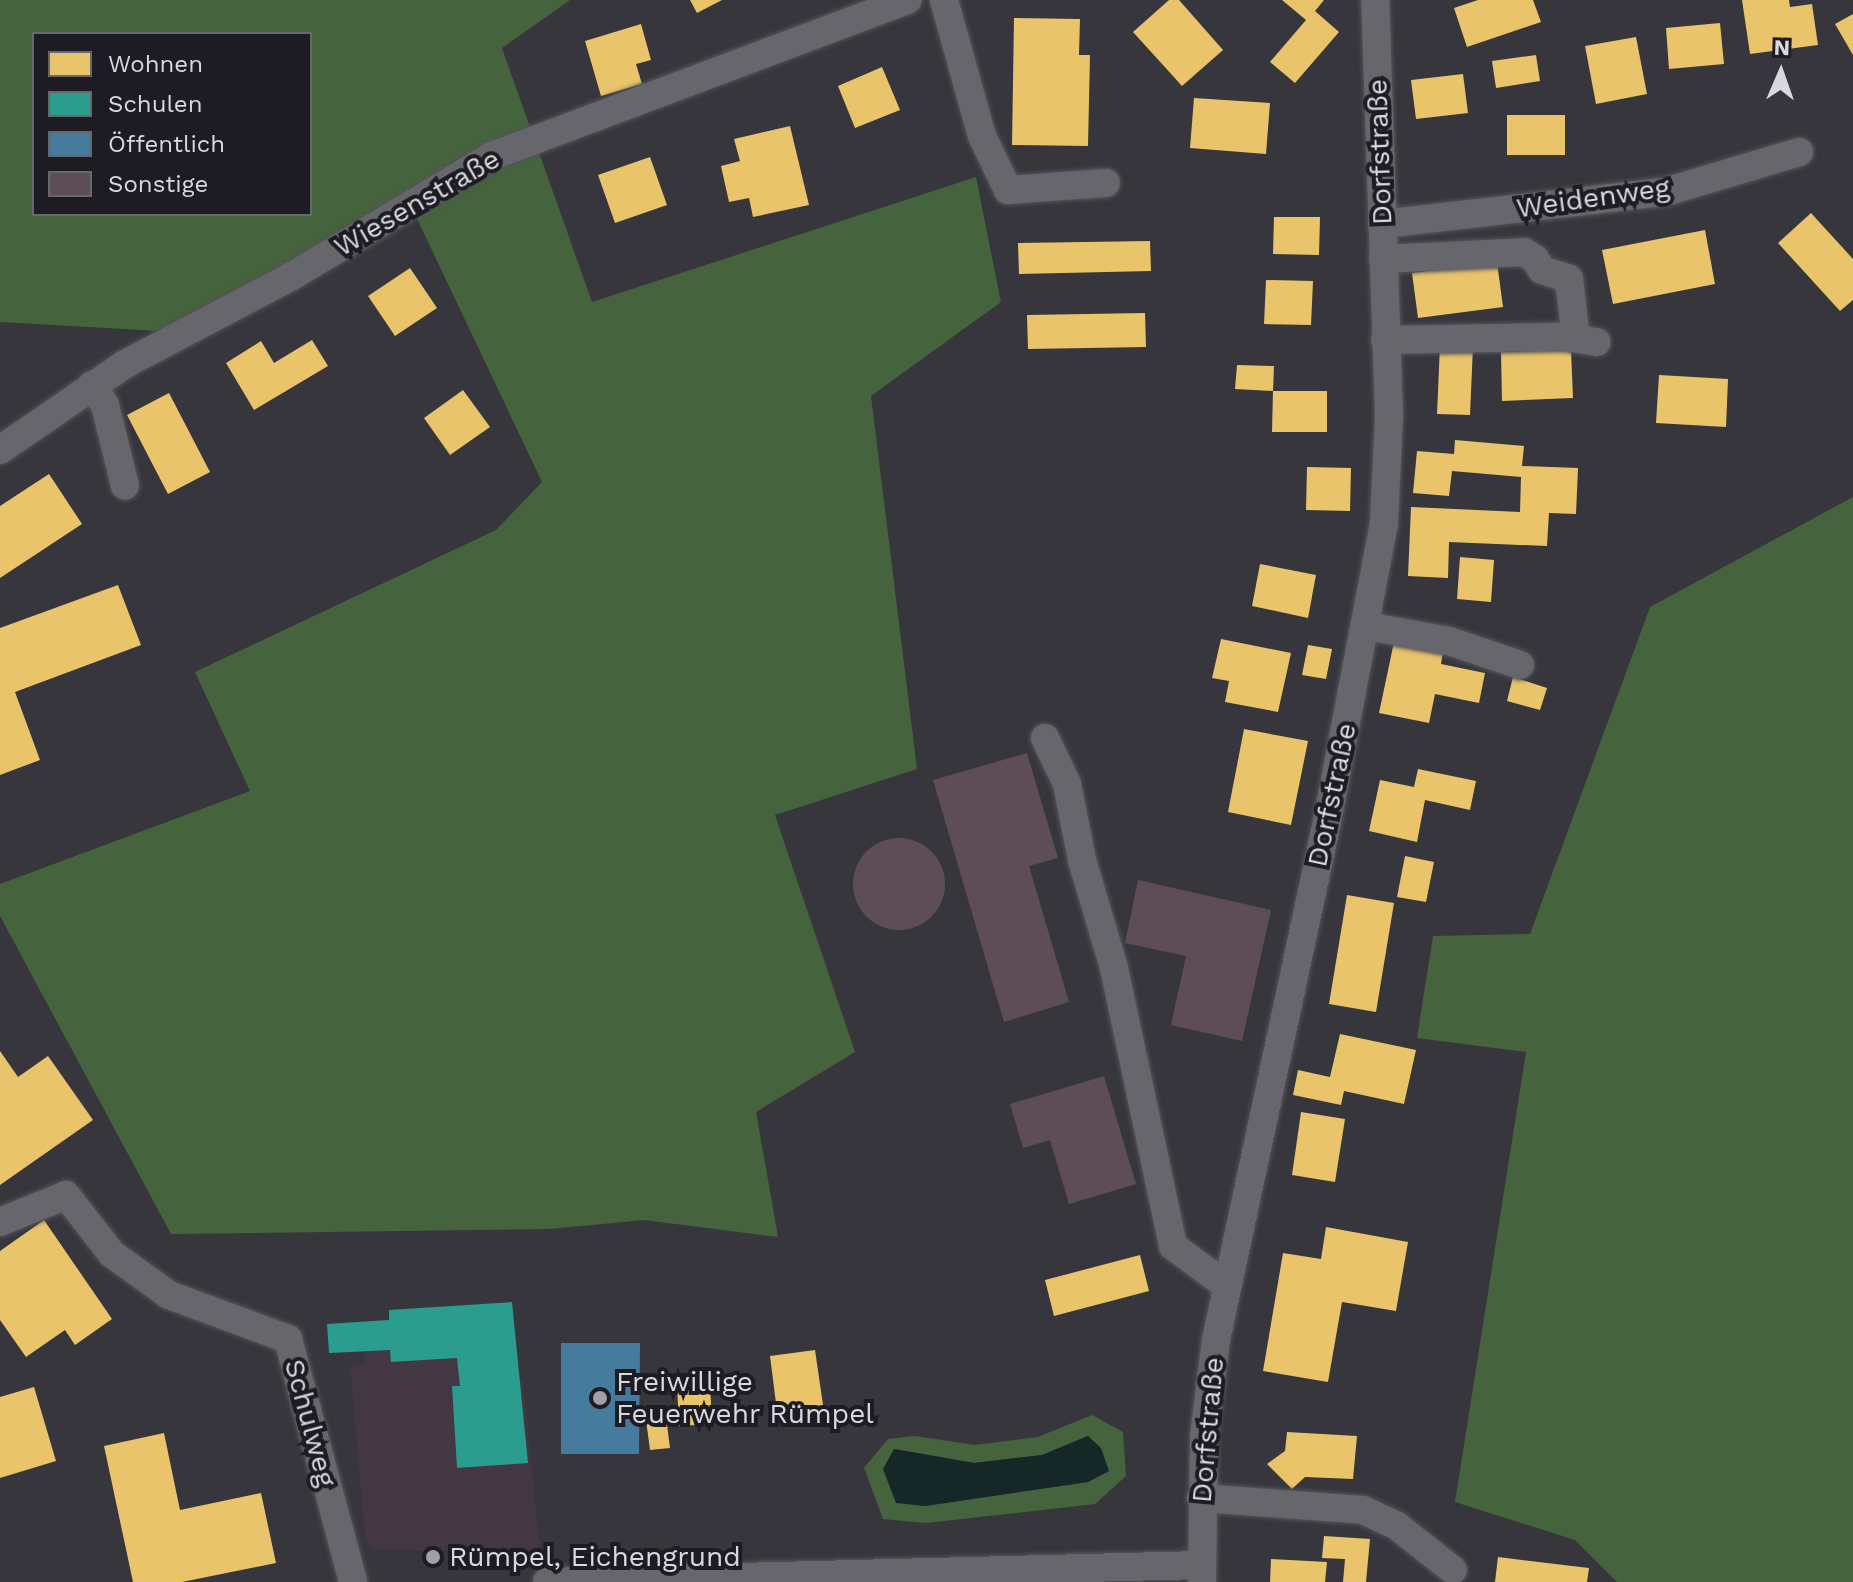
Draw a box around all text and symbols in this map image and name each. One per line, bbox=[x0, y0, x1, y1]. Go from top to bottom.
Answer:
legend bbox=[32, 32, 312, 216]
north arrow bbox=[1741, 32, 1821, 112]
text: N bbox=[1773, 35, 1790, 60]
text: Wohnen bbox=[108, 50, 203, 78]
street label: Dorfstraße bbox=[1361, 78, 1399, 226]
text: Schulen bbox=[108, 90, 203, 118]
text: Öffentlich bbox=[108, 130, 225, 158]
street label: Wiesenstraße bbox=[328, 142, 506, 264]
text: Sonstige bbox=[108, 170, 208, 198]
street label: Weidenweg bbox=[1514, 171, 1672, 225]
street label: Dorfstraße bbox=[1300, 720, 1364, 870]
street label: Schulweg bbox=[277, 1356, 343, 1490]
street label: Dorfstraße bbox=[1185, 1356, 1231, 1504]
place label: Freiwillige Feuerwehr Rümpel bbox=[616, 1365, 875, 1431]
marker: Freiwillige Feuerwehr Rümpel bbox=[591, 1389, 609, 1407]
place label: Rümpel, Eichengrund bbox=[449, 1540, 741, 1574]
marker: Rümpel, Eichengrund bbox=[424, 1548, 442, 1566]

